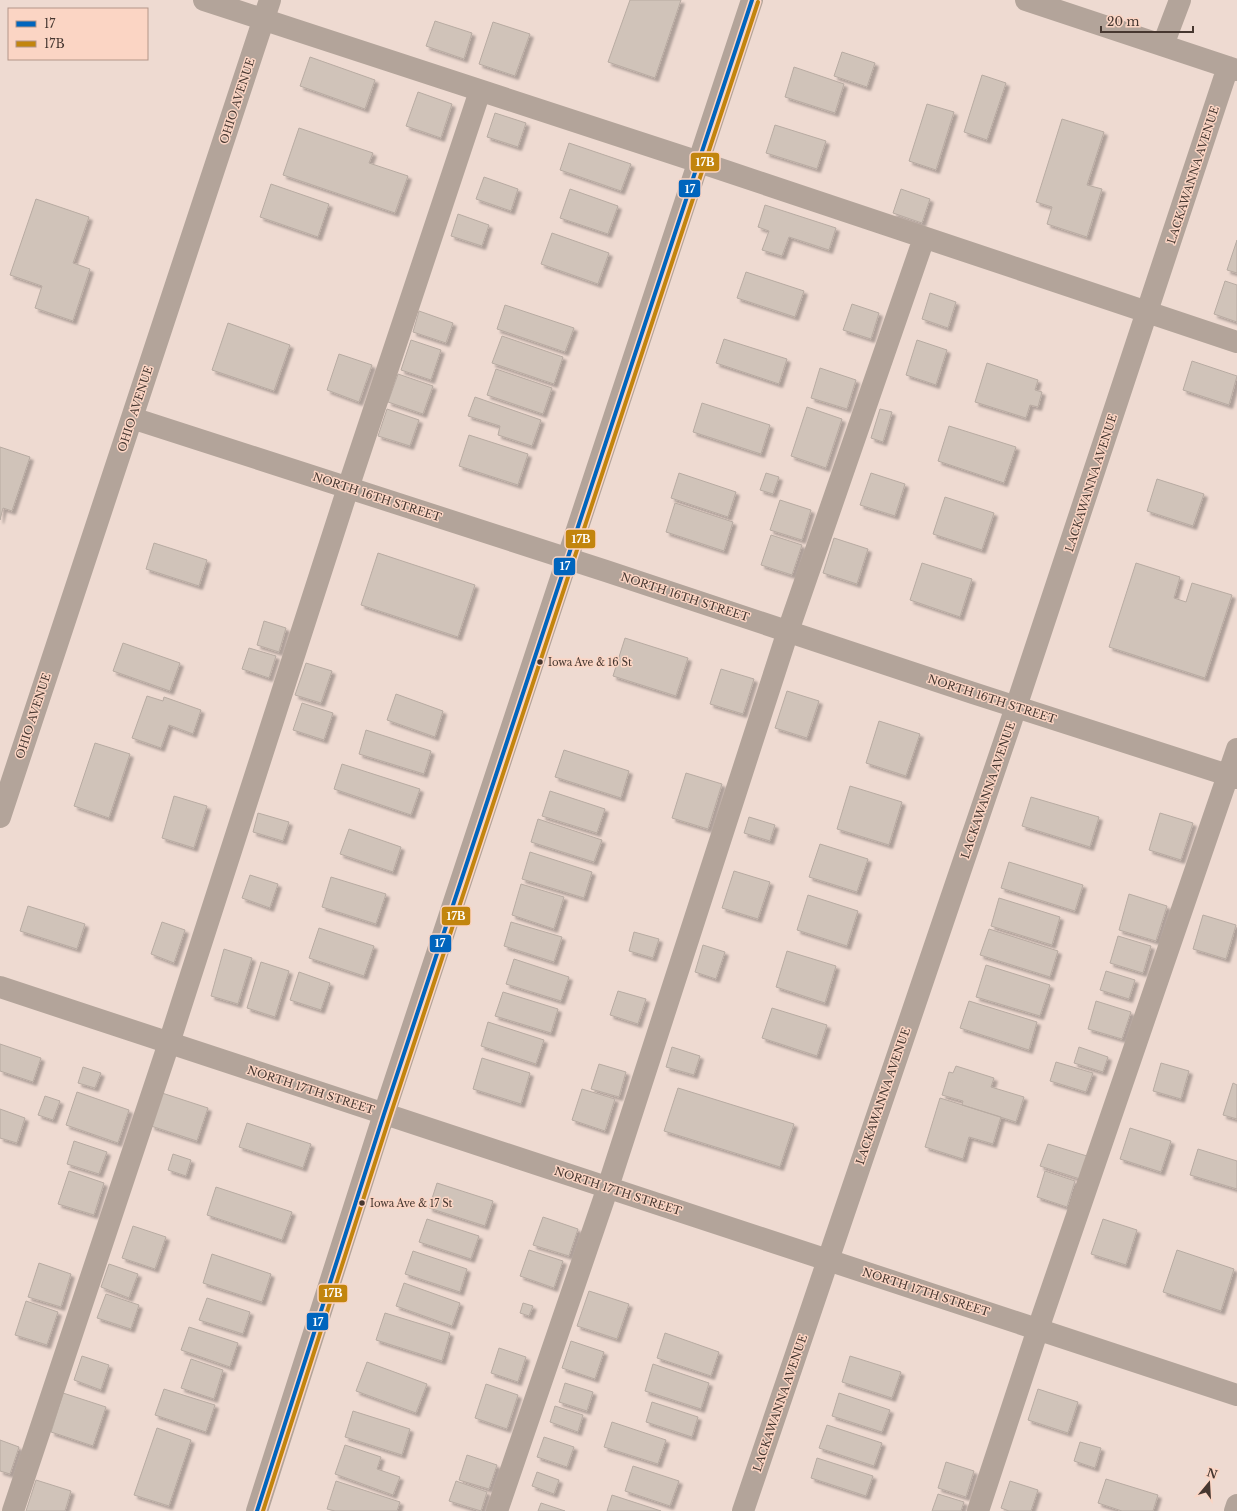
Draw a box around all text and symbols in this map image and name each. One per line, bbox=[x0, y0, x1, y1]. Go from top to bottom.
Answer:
legend bbox=[8, 8, 148, 60]
scale bar bbox=[1101, 8, 1193, 34]
text: 20 m bbox=[1107, 14, 1139, 29]
text: 17 bbox=[44, 16, 56, 31]
text: 17B bbox=[44, 36, 65, 51]
street label: OHIO AVENUE bbox=[216, 56, 258, 146]
street label: LACKAWANNA AVENUE bbox=[1164, 104, 1222, 246]
line badge: 17B bbox=[690, 152, 720, 172]
text: 17B bbox=[695, 155, 715, 169]
line badge: 17 bbox=[678, 179, 701, 198]
text: 17 bbox=[685, 182, 696, 196]
street label: OHIO AVENUE bbox=[114, 364, 156, 454]
street label: LACKAWANNA AVENUE bbox=[1062, 412, 1120, 554]
street label: NORTH 16TH STREET bbox=[311, 470, 443, 524]
line badge: 17B bbox=[565, 529, 596, 549]
text: 17B bbox=[571, 532, 591, 546]
line badge: 17 bbox=[553, 557, 576, 576]
text: 17 bbox=[560, 559, 571, 573]
street label: NORTH 16TH STREET bbox=[619, 570, 751, 624]
place label: Iowa Ave & 16 St bbox=[548, 656, 632, 669]
marker: Iowa Ave & 16 St bbox=[535, 657, 545, 667]
street label: OHIO AVENUE bbox=[12, 671, 54, 761]
street label: NORTH 16TH STREET bbox=[926, 672, 1058, 726]
street label: LACKAWANNA AVENUE bbox=[958, 720, 1018, 860]
line badge: 17B bbox=[441, 906, 471, 926]
text: 17B bbox=[446, 909, 466, 923]
line badge: 17 bbox=[429, 934, 452, 953]
text: 17 bbox=[435, 936, 446, 950]
street label: LACKAWANNA AVENUE bbox=[853, 1026, 913, 1166]
street label: NORTH 17TH STREET bbox=[246, 1063, 376, 1117]
street label: NORTH 17TH STREET bbox=[553, 1164, 683, 1218]
place label: Iowa Ave & 17 St bbox=[370, 1197, 453, 1210]
marker: Iowa Ave & 17 St bbox=[357, 1198, 367, 1208]
street label: NORTH 17TH STREET bbox=[861, 1265, 991, 1319]
line badge: 17B bbox=[318, 1284, 348, 1303]
text: 17B bbox=[323, 1286, 343, 1300]
line badge: 17 bbox=[306, 1312, 329, 1331]
text: 17 bbox=[313, 1315, 324, 1329]
street label: LACKAWANNA AVENUE bbox=[750, 1333, 810, 1473]
north arrow bbox=[1189, 1463, 1229, 1503]
text: N bbox=[1205, 1465, 1220, 1482]

